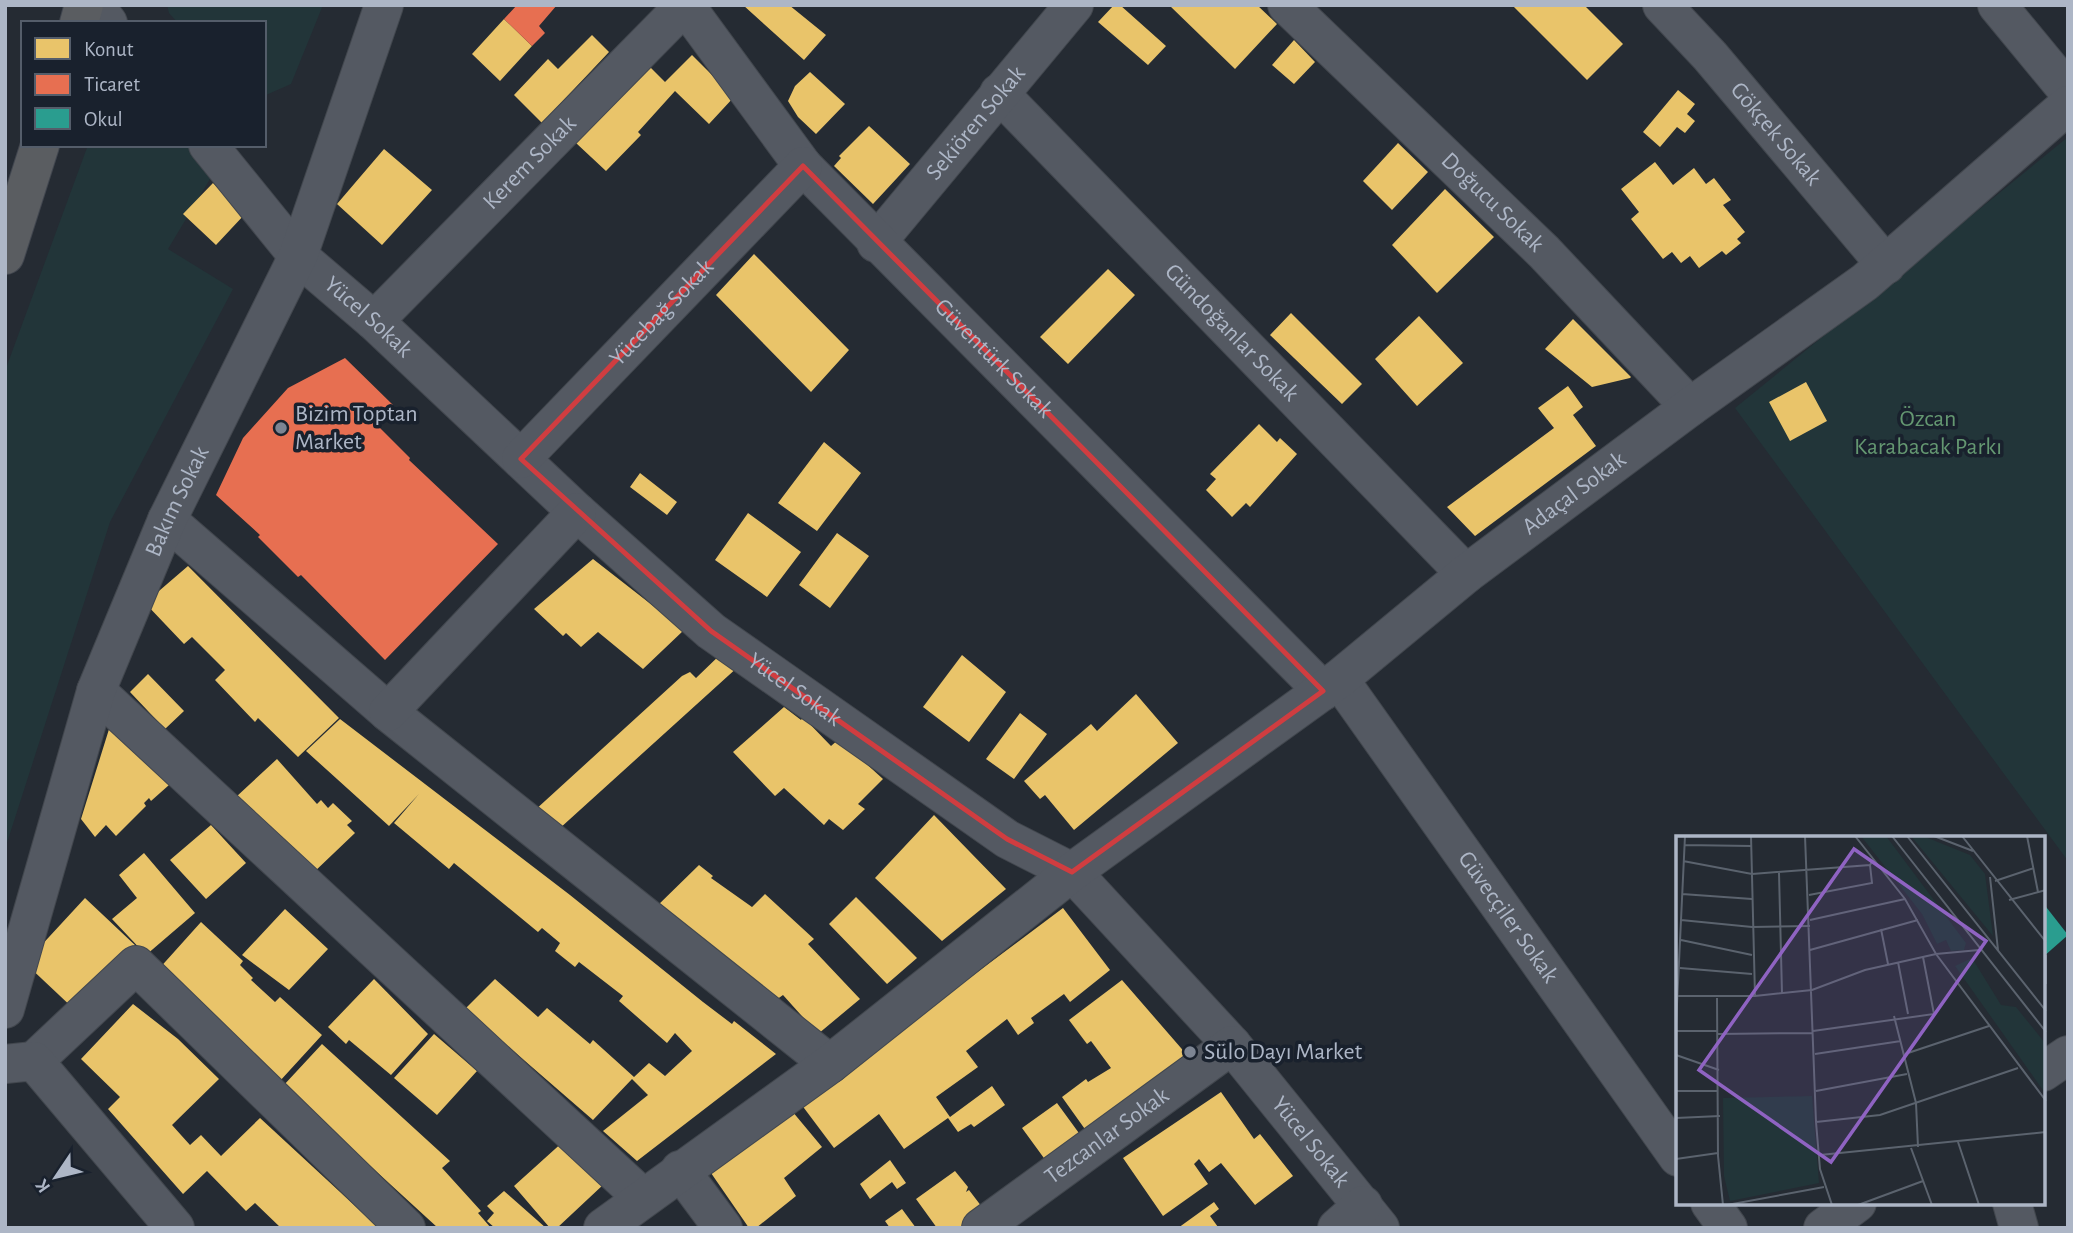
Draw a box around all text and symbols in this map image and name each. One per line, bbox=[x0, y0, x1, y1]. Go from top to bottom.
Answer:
legend bbox=[21, 21, 266, 147]
text: Konut bbox=[84, 39, 134, 60]
street label: Sekiören Sokak bbox=[922, 61, 1030, 185]
text: Ticaret bbox=[84, 74, 140, 95]
street label: Gökçek Sokak bbox=[1726, 78, 1826, 190]
text: Okul bbox=[84, 109, 123, 130]
street label: Kerem Sokak bbox=[479, 111, 581, 214]
street label: Doğucu Sokak bbox=[1437, 148, 1548, 257]
street label: Yücebağ Sokak bbox=[605, 255, 718, 371]
street label: Gündoğanlar Sokak bbox=[1160, 259, 1303, 406]
street label: Yücel Sokak bbox=[320, 272, 417, 362]
street label: Güventürk Sokak bbox=[930, 294, 1057, 423]
place label: Bizim Toptan Market bbox=[295, 402, 418, 454]
park label: Özcan Karabacak Parkı bbox=[1854, 406, 2002, 459]
marker: Bizim Toptan Market bbox=[273, 420, 289, 436]
street label: Bakım Sokak bbox=[141, 442, 214, 560]
street label: Adaçal Sokak bbox=[1518, 447, 1630, 540]
street label: Yücel Sokak bbox=[743, 649, 846, 731]
inset map bbox=[1676, 836, 2045, 1205]
street label: Güvecçiler Sokak bbox=[1453, 847, 1563, 987]
place label: Sülo Dayı Market bbox=[1204, 1040, 1362, 1064]
marker: Sülo Dayı Market bbox=[1182, 1044, 1198, 1060]
street label: Tezcanlar Sokak bbox=[1041, 1083, 1173, 1189]
street label: Yücel Sokak bbox=[1267, 1092, 1354, 1192]
north arrow bbox=[21, 1142, 91, 1212]
text: K bbox=[32, 1175, 54, 1196]

